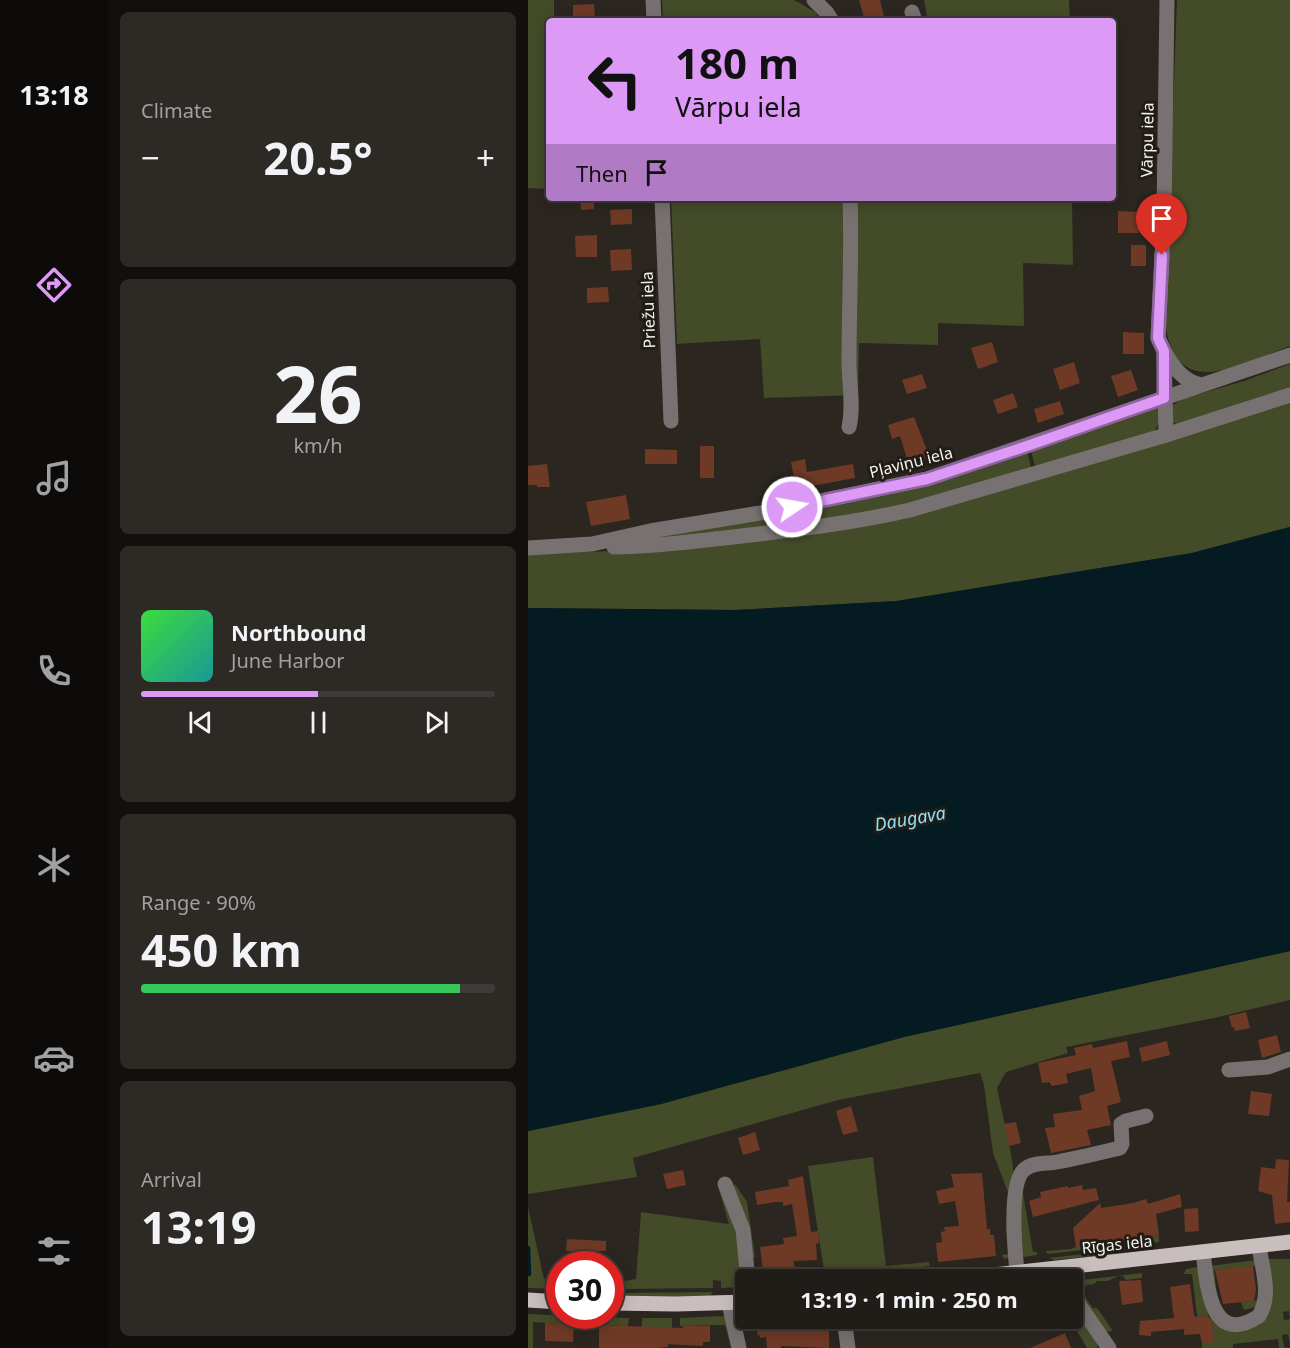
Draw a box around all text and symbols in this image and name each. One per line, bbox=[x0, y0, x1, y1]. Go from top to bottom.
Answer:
text: 180 m bbox=[675, 34, 799, 91]
icon: left bbox=[576, 42, 654, 120]
text: 13:18 bbox=[19, 76, 89, 113]
text: Vārpu iela bbox=[675, 88, 802, 125]
text: Climate bbox=[141, 97, 212, 124]
street label: Vārpu iela bbox=[1135, 102, 1159, 178]
text: 20.5° bbox=[264, 127, 372, 188]
text: − bbox=[141, 135, 160, 180]
text: + bbox=[476, 135, 495, 180]
icon: arrive bbox=[640, 156, 673, 189]
text: Then bbox=[576, 158, 628, 188]
pin bbox=[1136, 193, 1187, 255]
icon: arrive bbox=[1145, 202, 1178, 235]
icon: directions bbox=[33, 264, 75, 306]
street label: Priežu iela bbox=[636, 271, 660, 349]
text: 26 bbox=[273, 340, 363, 446]
text: km/h bbox=[293, 432, 343, 459]
street label: Pļaviņu iela bbox=[867, 441, 955, 483]
icon: music bbox=[33, 457, 75, 499]
position arrow bbox=[760, 475, 824, 539]
text: Northbound bbox=[231, 617, 366, 647]
text: June Harbor bbox=[231, 647, 345, 674]
icon: phone bbox=[33, 650, 75, 692]
icon: previous bbox=[184, 706, 217, 739]
icon: pause bbox=[302, 706, 335, 739]
icon: next bbox=[420, 706, 453, 739]
water label: Daugava bbox=[872, 800, 948, 836]
icon: climate bbox=[33, 844, 75, 886]
text: Range · 90% bbox=[141, 889, 256, 916]
text: 450 km bbox=[141, 919, 302, 980]
icon: car bbox=[33, 1037, 75, 1079]
text: Arrival bbox=[141, 1166, 202, 1193]
text: 13:19 bbox=[141, 1196, 257, 1257]
street label: Rīgas iela bbox=[1081, 1229, 1153, 1259]
icon: filters bbox=[33, 1230, 75, 1272]
speed limit sign: 30 bbox=[546, 1251, 624, 1329]
text: 13:19 · 1 min · 250 m bbox=[800, 1284, 1018, 1314]

